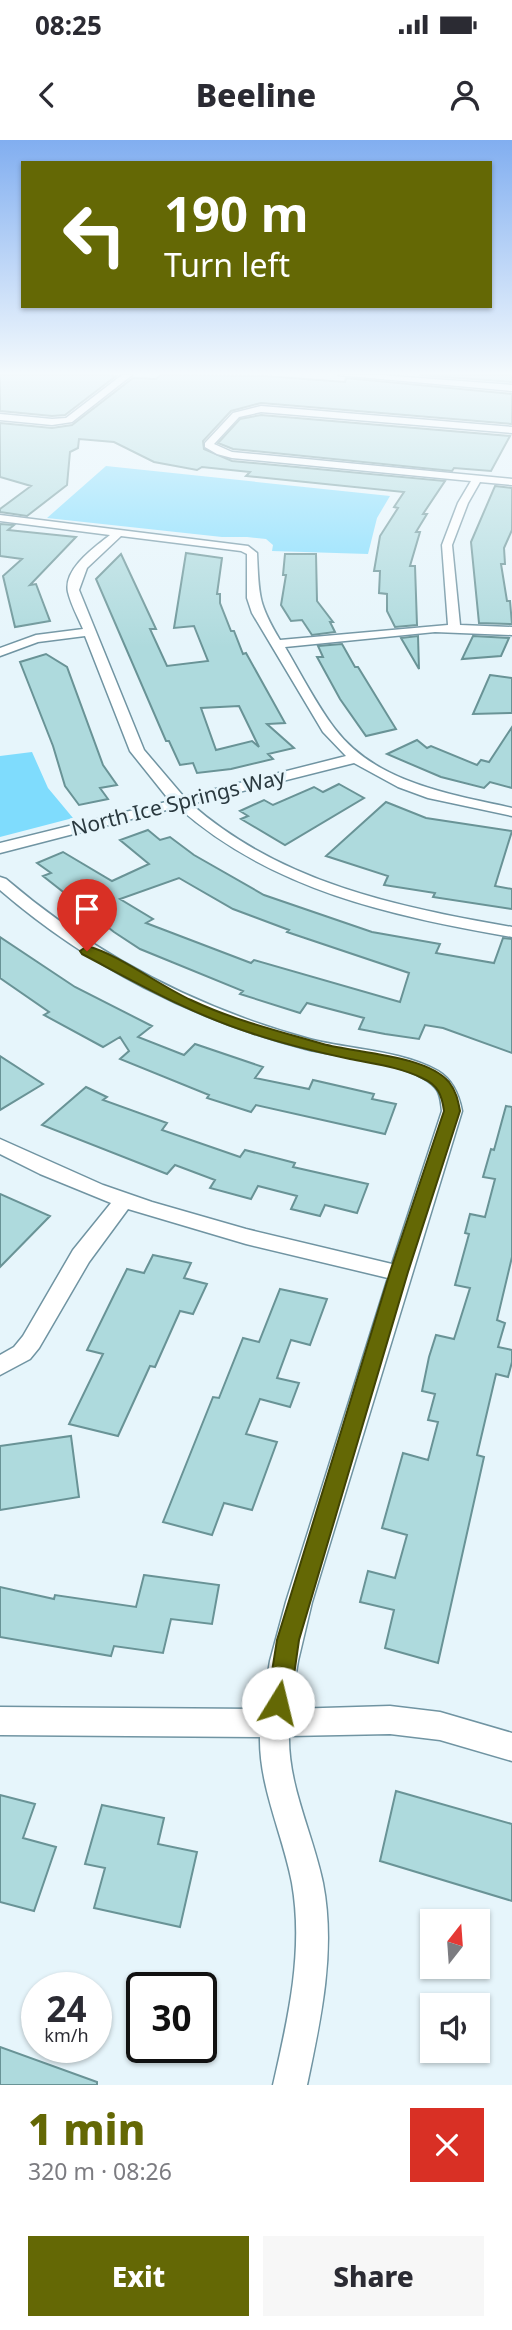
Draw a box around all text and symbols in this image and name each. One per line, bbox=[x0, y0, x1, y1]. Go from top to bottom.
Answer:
text: 08:25 bbox=[35, 7, 102, 43]
text: Beeline bbox=[196, 73, 316, 116]
icon: back bbox=[28, 76, 66, 114]
icon: person bbox=[446, 76, 484, 114]
text: 190 m bbox=[164, 180, 309, 246]
icon: left bbox=[49, 189, 140, 280]
text: Turn left bbox=[164, 243, 290, 286]
street label: North Ice Springs Way bbox=[68, 762, 288, 842]
pin bbox=[57, 879, 117, 951]
icon: arrive bbox=[68, 890, 106, 928]
position arrow bbox=[241, 1666, 315, 1740]
north arrow bbox=[420, 1909, 490, 1979]
map controls bbox=[420, 1909, 490, 2063]
speed limit sign: 30 bbox=[126, 1972, 217, 2063]
text: 24 bbox=[46, 1985, 87, 2032]
button: sound bbox=[420, 1993, 490, 2063]
text: km/h bbox=[44, 2023, 89, 2047]
text: 1 min bbox=[28, 2100, 145, 2157]
button: close bbox=[410, 2108, 484, 2182]
text: 320 m · 08:26 bbox=[28, 2155, 172, 2187]
button: Exit bbox=[28, 2236, 249, 2316]
button: Share bbox=[263, 2236, 484, 2316]

